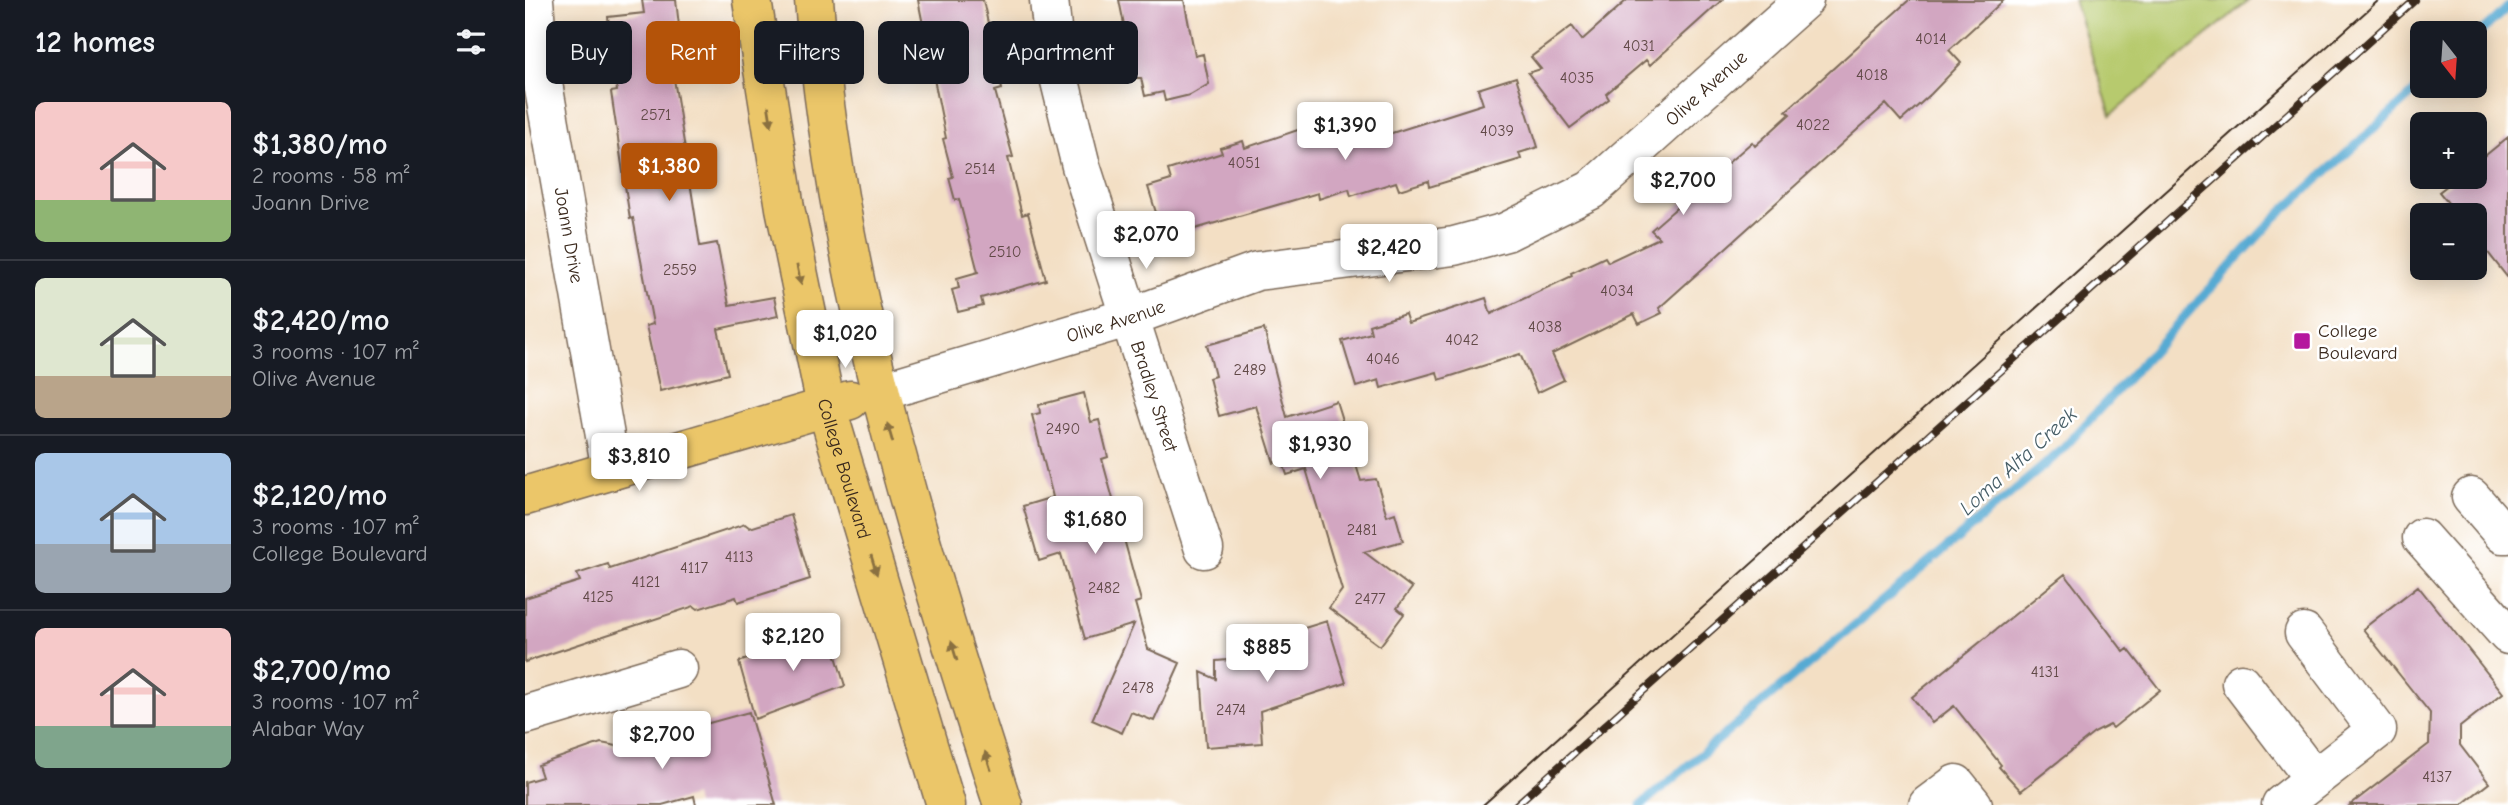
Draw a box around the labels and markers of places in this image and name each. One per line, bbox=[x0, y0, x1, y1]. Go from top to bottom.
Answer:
pin: $1,390 bbox=[1288, 102, 1402, 162]
pin: $1,380 bbox=[612, 144, 726, 203]
pin: $2,700 bbox=[1626, 158, 1740, 217]
pin: $2,070 bbox=[1089, 212, 1203, 271]
pin: $2,420 bbox=[1332, 224, 1446, 284]
pin: $1,020 bbox=[788, 310, 902, 370]
place label: College Boulevard bbox=[2318, 320, 2398, 364]
marker: College Boulevard bbox=[2292, 331, 2312, 351]
pin: $1,930 bbox=[1263, 421, 1377, 481]
pin: $3,810 bbox=[582, 434, 696, 493]
pin: $1,680 bbox=[1038, 496, 1152, 556]
pin: $2,120 bbox=[736, 614, 850, 673]
pin: $885 bbox=[1226, 624, 1308, 684]
pin: $2,700 bbox=[605, 712, 719, 771]

